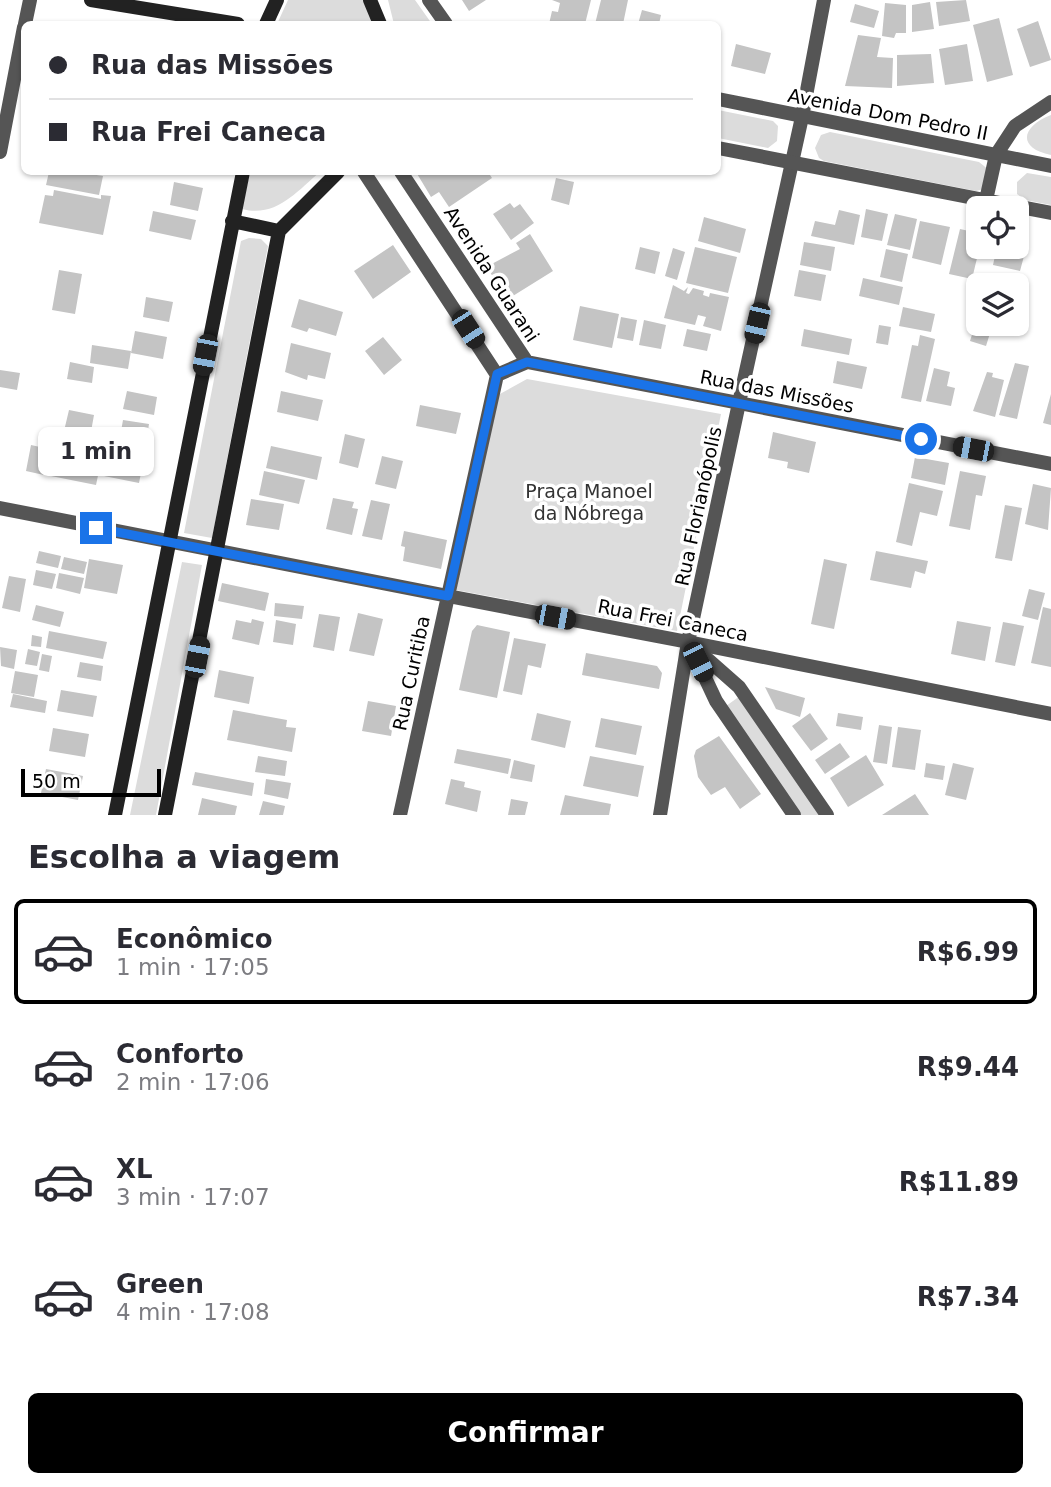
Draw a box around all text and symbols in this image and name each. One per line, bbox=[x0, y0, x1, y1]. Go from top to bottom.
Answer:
text: Rua das Missões bbox=[91, 50, 334, 80]
street label: Avenida Dom Pedro II bbox=[786, 84, 990, 144]
text: Rua Frei Caneca bbox=[91, 117, 326, 147]
map controls bbox=[966, 196, 1029, 336]
button: locate bbox=[966, 196, 1029, 259]
street label: Avenida Guarani bbox=[440, 202, 544, 346]
button: layers bbox=[966, 273, 1029, 336]
car bbox=[743, 300, 772, 346]
car bbox=[448, 306, 489, 352]
car bbox=[191, 332, 220, 378]
street label: Rua das Missões bbox=[698, 365, 856, 417]
route start bbox=[905, 423, 937, 455]
street label: Rua Florianópolis bbox=[670, 424, 726, 588]
callout: 1 min bbox=[38, 426, 154, 476]
car bbox=[951, 435, 996, 463]
text: 1 min bbox=[60, 438, 132, 464]
park label: Praça Manoel da Nóbrega bbox=[525, 480, 653, 524]
route end bbox=[80, 512, 112, 544]
street label: Rua Frei Caneca bbox=[596, 595, 750, 645]
car bbox=[533, 603, 578, 631]
street label: Rua Curitiba bbox=[388, 614, 434, 732]
car bbox=[183, 634, 212, 680]
car bbox=[680, 639, 717, 685]
scale bar bbox=[21, 766, 161, 798]
text: 50 m bbox=[32, 770, 81, 792]
text: Escolha a viagem bbox=[28, 838, 340, 876]
icon: car bbox=[32, 920, 95, 983]
text: Econômico bbox=[116, 924, 273, 954]
text: R$6.99 bbox=[917, 937, 1019, 967]
text: 1 min · 17:05 bbox=[116, 954, 270, 980]
icon: car bbox=[32, 1035, 95, 1098]
text: Conforto bbox=[116, 1039, 244, 1069]
text: R$9.44 bbox=[917, 1052, 1019, 1082]
text: 2 min · 17:06 bbox=[116, 1069, 270, 1095]
icon: car bbox=[32, 1150, 95, 1213]
text: XL bbox=[116, 1154, 153, 1184]
text: R$11.89 bbox=[899, 1167, 1019, 1197]
text: 3 min · 17:07 bbox=[116, 1184, 270, 1210]
icon: car bbox=[32, 1265, 95, 1328]
text: Green bbox=[116, 1269, 204, 1299]
text: R$7.34 bbox=[917, 1282, 1019, 1312]
text: 4 min · 17:08 bbox=[116, 1299, 270, 1325]
button: Confirmar bbox=[28, 1393, 1023, 1473]

